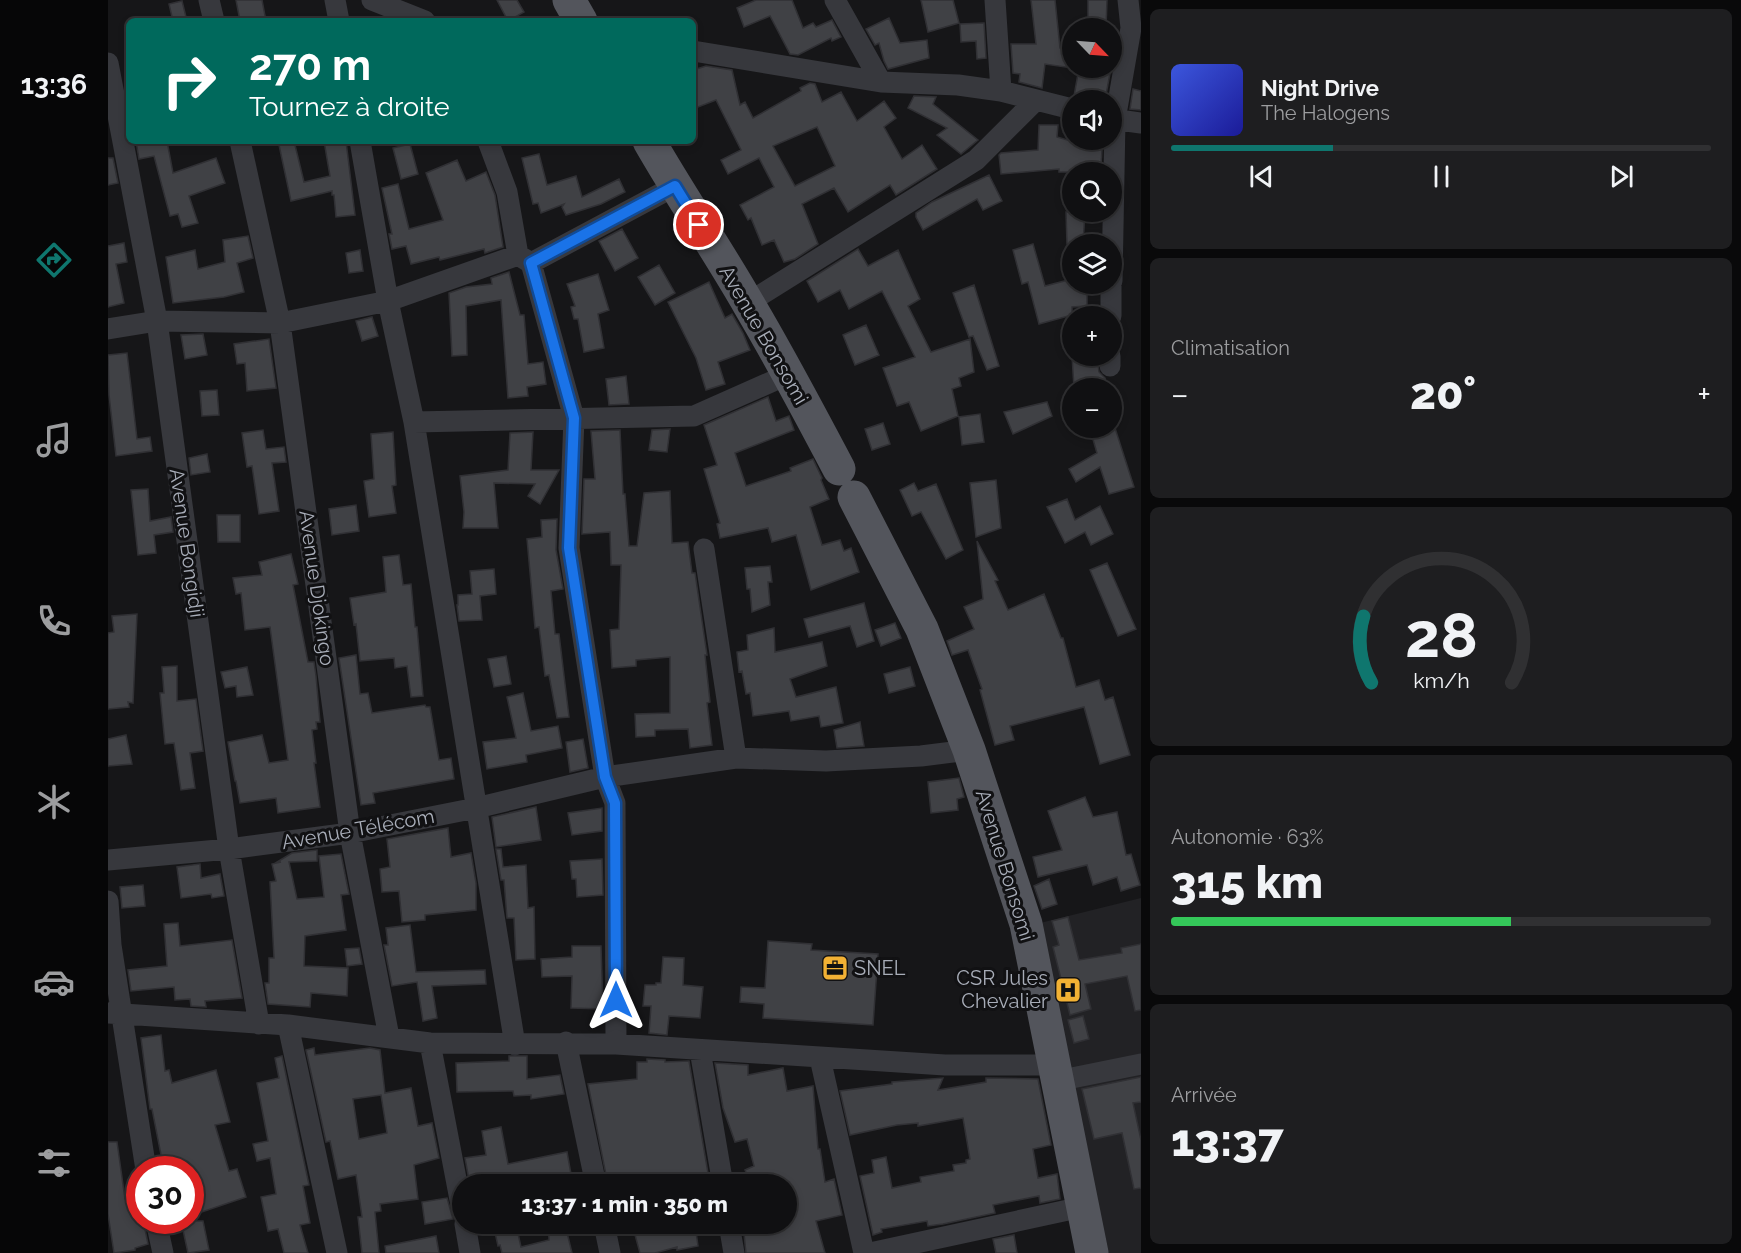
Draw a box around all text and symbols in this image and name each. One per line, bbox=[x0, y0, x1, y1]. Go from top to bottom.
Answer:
north arrow bbox=[1062, 18, 1122, 78]
map controls bbox=[1062, 18, 1122, 438]
text: 270 m bbox=[249, 41, 371, 90]
icon: right bbox=[150, 42, 228, 120]
text: 13:36 bbox=[21, 69, 87, 100]
text: Night Drive bbox=[1261, 75, 1379, 101]
button: sound bbox=[1062, 90, 1122, 150]
text: Tournez à droite bbox=[249, 91, 450, 122]
text: The Halogens bbox=[1261, 101, 1390, 125]
icon: previous bbox=[1245, 160, 1278, 193]
icon: pause bbox=[1425, 160, 1458, 193]
icon: next bbox=[1605, 160, 1638, 193]
button: search bbox=[1062, 162, 1122, 222]
pin bbox=[673, 199, 724, 250]
icon: arrive bbox=[682, 208, 715, 241]
button: layers bbox=[1062, 234, 1122, 294]
icon: directions bbox=[33, 239, 75, 281]
street label: Avenue Bonsomi bbox=[714, 261, 814, 409]
button: + bbox=[1062, 306, 1122, 366]
text: Climatisation bbox=[1171, 336, 1290, 360]
text: 20° bbox=[1410, 367, 1476, 420]
text: − bbox=[1171, 375, 1189, 414]
text: + bbox=[1697, 375, 1711, 414]
button: − bbox=[1062, 378, 1122, 438]
icon: music bbox=[33, 419, 75, 461]
street label: Avenue Bongidji bbox=[165, 467, 209, 619]
street label: Avenue Djokingo bbox=[294, 509, 340, 667]
text: 28 bbox=[1405, 599, 1477, 673]
icon: phone bbox=[33, 600, 75, 642]
text: km/h bbox=[1413, 669, 1469, 694]
icon: climate bbox=[33, 781, 75, 823]
street label: Avenue Bonsomi bbox=[971, 787, 1039, 943]
street label: Avenue Télécom bbox=[280, 804, 436, 854]
text: Autonomie · 63% bbox=[1171, 825, 1324, 849]
text: 315 km bbox=[1171, 856, 1323, 909]
office icon: SNEL bbox=[820, 953, 850, 983]
place label: SNEL bbox=[854, 956, 906, 980]
icon: car bbox=[33, 961, 75, 1003]
place label: CSR Jules Chevalier bbox=[956, 966, 1048, 1013]
position arrow bbox=[584, 968, 648, 1032]
hospital icon: CSR Jules Chevalier bbox=[1053, 975, 1083, 1005]
text: Arrivée bbox=[1171, 1083, 1237, 1107]
text: 13:37 bbox=[1171, 1114, 1284, 1167]
icon: filters bbox=[33, 1142, 75, 1184]
speed limit sign: 30 bbox=[126, 1156, 204, 1234]
text: 13:37 · 1 min · 350 m bbox=[521, 1191, 728, 1217]

